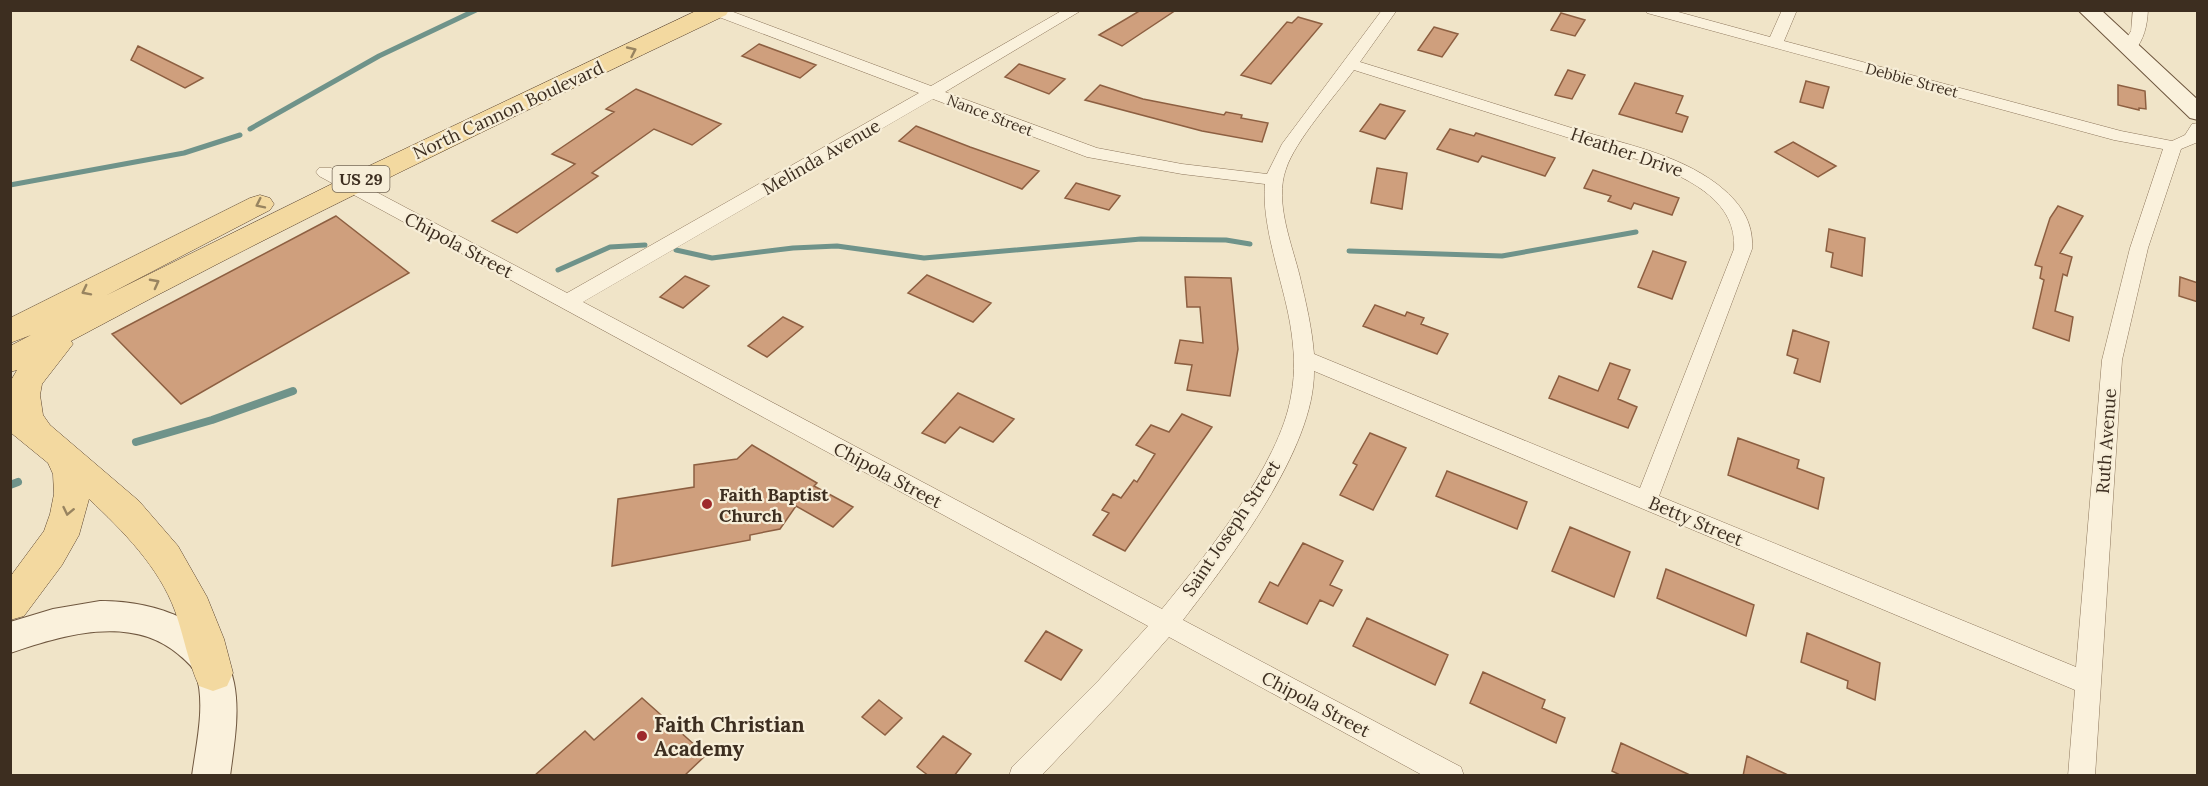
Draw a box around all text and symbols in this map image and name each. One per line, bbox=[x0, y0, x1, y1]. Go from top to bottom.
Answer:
one-way arrow bbox=[626, 46, 637, 58]
street label: North Cannon Boulevard bbox=[409, 56, 607, 164]
street label: Debbie Street bbox=[1863, 58, 1961, 102]
street label: Nance Street bbox=[944, 90, 1036, 140]
street label: Melinda Avenue bbox=[758, 114, 885, 200]
street label: Heather Drive bbox=[1568, 122, 1687, 182]
road number: US 29 bbox=[332, 166, 389, 192]
one-way arrow bbox=[256, 196, 267, 208]
street label: Chipola Street bbox=[401, 207, 517, 283]
one-way arrow bbox=[148, 279, 159, 290]
one-way arrow bbox=[82, 284, 93, 296]
street label: Ruth Avenue bbox=[2091, 387, 2121, 494]
street label: Chipola Street bbox=[830, 437, 946, 513]
street label: Saint Joseph Street bbox=[1177, 455, 1285, 601]
place label: Faith Baptist Church bbox=[719, 483, 829, 527]
street label: Betty Street bbox=[1645, 491, 1747, 551]
marker: Faith Baptist Church bbox=[700, 497, 714, 511]
one-way arrow bbox=[63, 506, 76, 516]
street label: Chipola Street bbox=[1258, 666, 1374, 742]
place label: Faith Christian Academy bbox=[654, 711, 805, 762]
marker: Faith Christian Academy bbox=[635, 729, 649, 743]

